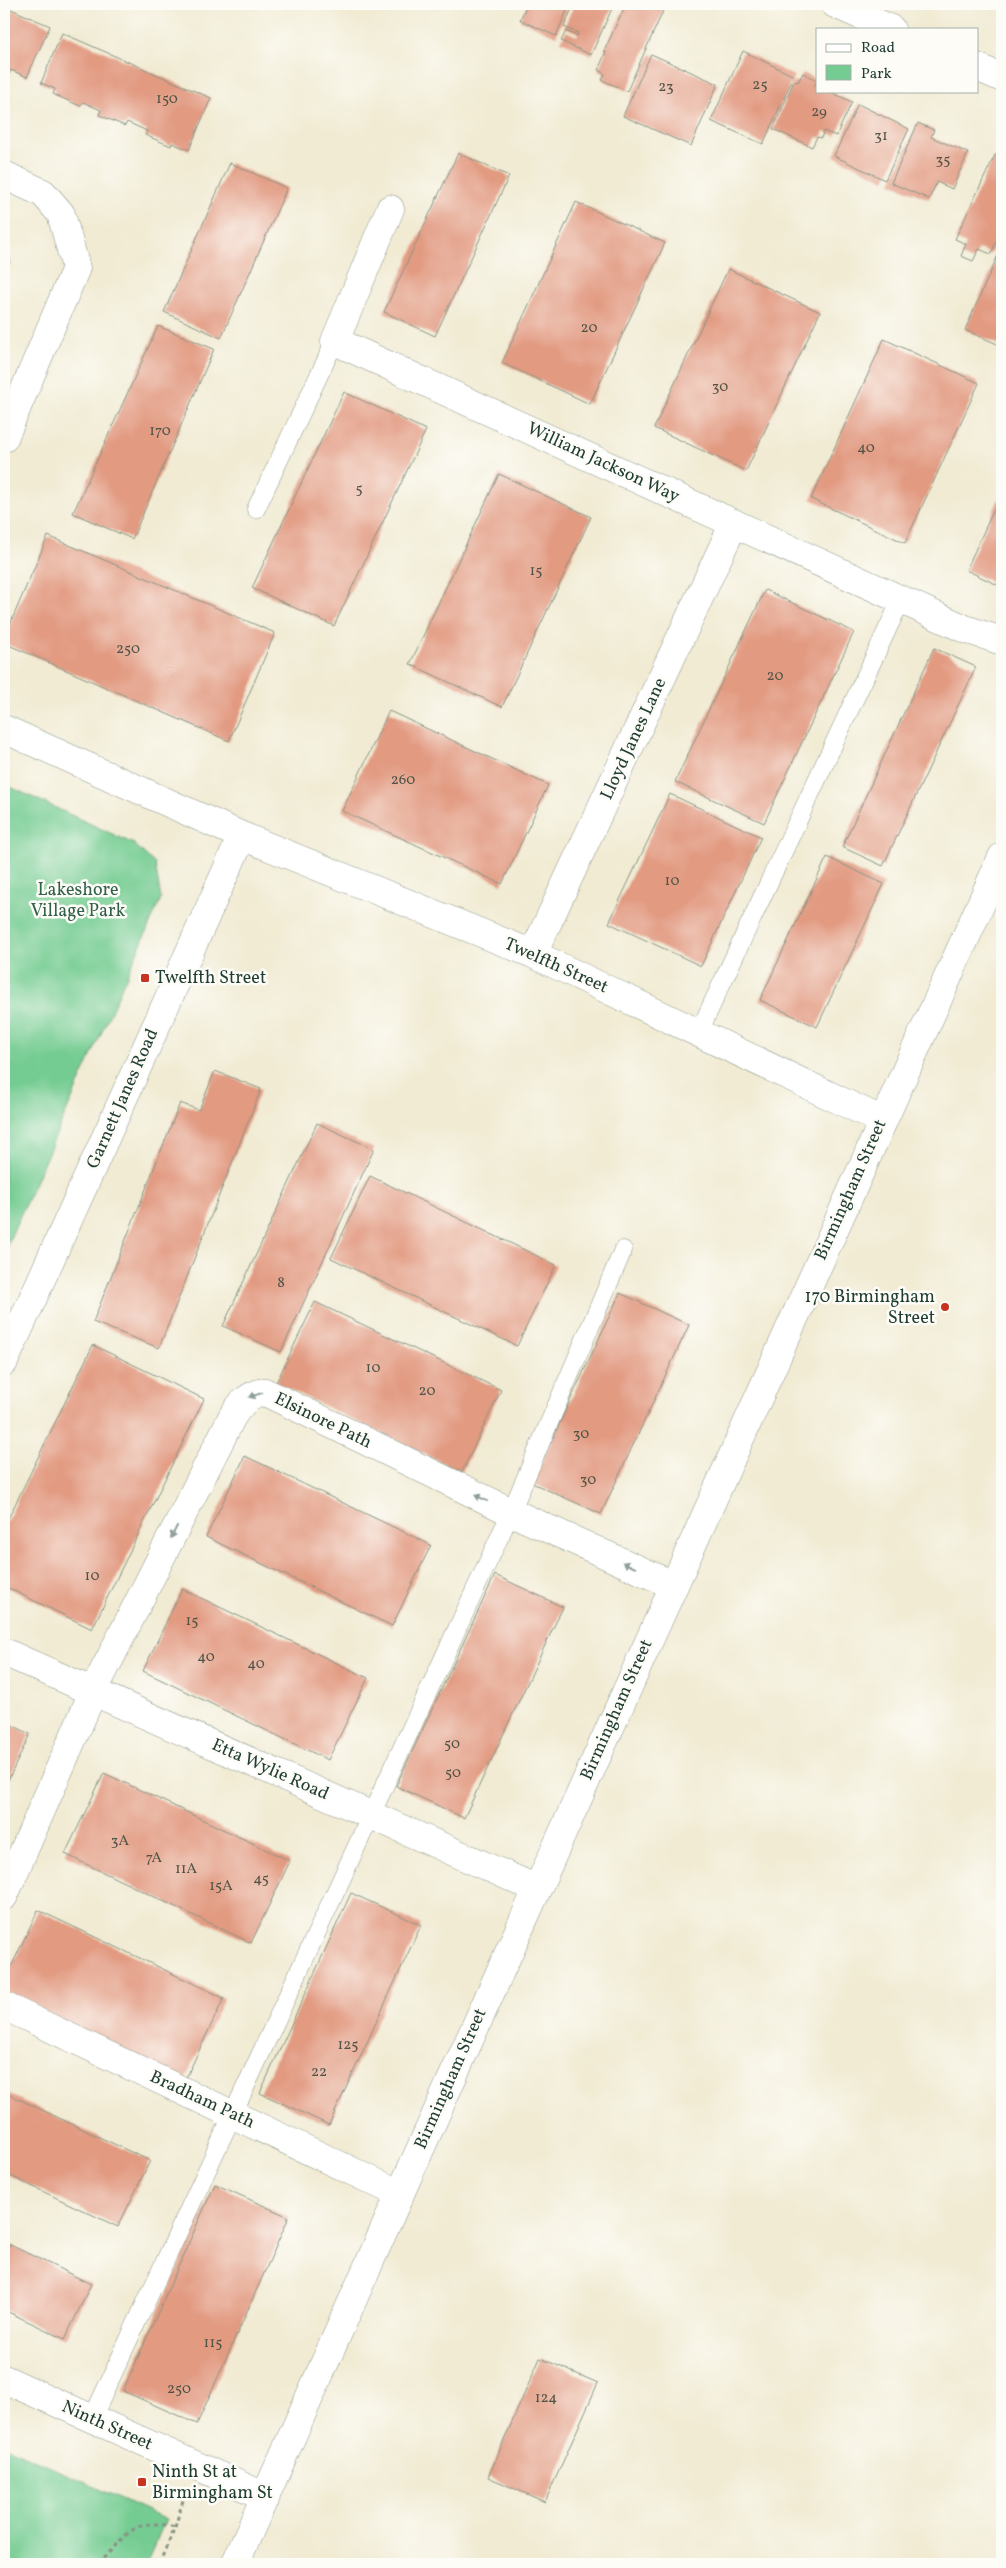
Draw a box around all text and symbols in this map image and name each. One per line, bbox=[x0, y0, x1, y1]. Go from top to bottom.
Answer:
legend bbox=[816, 28, 978, 92]
text: Road bbox=[861, 38, 895, 59]
text: Park bbox=[861, 64, 892, 85]
house number: 25 bbox=[752, 75, 768, 96]
house number: 23 bbox=[658, 77, 674, 98]
house number: 150 bbox=[156, 89, 178, 110]
house number: 29 bbox=[811, 102, 827, 123]
house number: 31 bbox=[874, 126, 888, 147]
house number: 35 bbox=[936, 150, 950, 171]
house number: 20 bbox=[581, 318, 597, 339]
house number: 30 bbox=[712, 377, 728, 398]
street label: William Jackson Way bbox=[523, 417, 684, 510]
house number: 170 bbox=[149, 421, 171, 442]
house number: 40 bbox=[857, 438, 875, 459]
house number: 5 bbox=[355, 479, 363, 500]
house number: 15 bbox=[529, 561, 543, 582]
house number: 250 bbox=[116, 639, 140, 660]
house number: 20 bbox=[767, 666, 783, 687]
street label: Lloyd Janes Lane bbox=[595, 674, 673, 804]
house number: 260 bbox=[391, 770, 415, 791]
house number: 10 bbox=[665, 871, 679, 892]
park label: Lakeshore Village Park bbox=[31, 878, 126, 924]
street label: Twelfth Street bbox=[500, 932, 612, 1000]
place label: Twelfth Street bbox=[155, 966, 266, 991]
marker: Twelfth Street bbox=[139, 972, 151, 984]
street label: Garnett Janes Road bbox=[81, 1025, 165, 1173]
street label: Birmingham Street bbox=[809, 1116, 893, 1264]
house number: 8 bbox=[277, 1273, 285, 1294]
place label: 170 Birmingham Street bbox=[805, 1285, 935, 1331]
marker: 170 Birmingham Street bbox=[939, 1301, 951, 1313]
house number: 10 bbox=[366, 1358, 380, 1379]
house number: 20 bbox=[419, 1381, 435, 1402]
street label: Elsinore Path bbox=[270, 1387, 376, 1455]
one-way arrow bbox=[248, 1391, 263, 1399]
house number: 30 bbox=[573, 1424, 589, 1445]
house number: 30 bbox=[580, 1470, 596, 1491]
one-way arrow bbox=[474, 1494, 488, 1502]
one-way arrow bbox=[170, 1525, 178, 1539]
one-way arrow bbox=[622, 1561, 636, 1569]
house number: 10 bbox=[85, 1566, 99, 1587]
house number: 15 bbox=[185, 1611, 199, 1632]
street label: Birmingham Street bbox=[575, 1636, 659, 1784]
house number: 40 bbox=[197, 1647, 215, 1668]
house number: 40 bbox=[247, 1654, 265, 1675]
street label: Etta Wylie Road bbox=[207, 1733, 333, 1807]
house number: 50 bbox=[444, 1734, 460, 1755]
house number: 50 bbox=[445, 1763, 461, 1784]
house number: 3A bbox=[111, 1831, 130, 1852]
house number: 7A bbox=[146, 1848, 163, 1869]
house number: 11A bbox=[175, 1859, 198, 1880]
house number: 45 bbox=[253, 1869, 269, 1890]
house number: 15A bbox=[209, 1876, 233, 1897]
street label: Birmingham Street bbox=[409, 2005, 493, 2153]
house number: 125 bbox=[337, 2035, 359, 2056]
house number: 22 bbox=[311, 2062, 327, 2083]
street label: Bradham Path bbox=[145, 2065, 259, 2135]
house number: 115 bbox=[204, 2333, 222, 2354]
house number: 250 bbox=[167, 2379, 191, 2400]
house number: 124 bbox=[535, 2388, 557, 2409]
street label: Ninth Street bbox=[57, 2395, 157, 2457]
place label: Ninth St at Birmingham St bbox=[152, 2460, 273, 2506]
marker: Ninth St at Birmingham St bbox=[136, 2476, 148, 2488]

